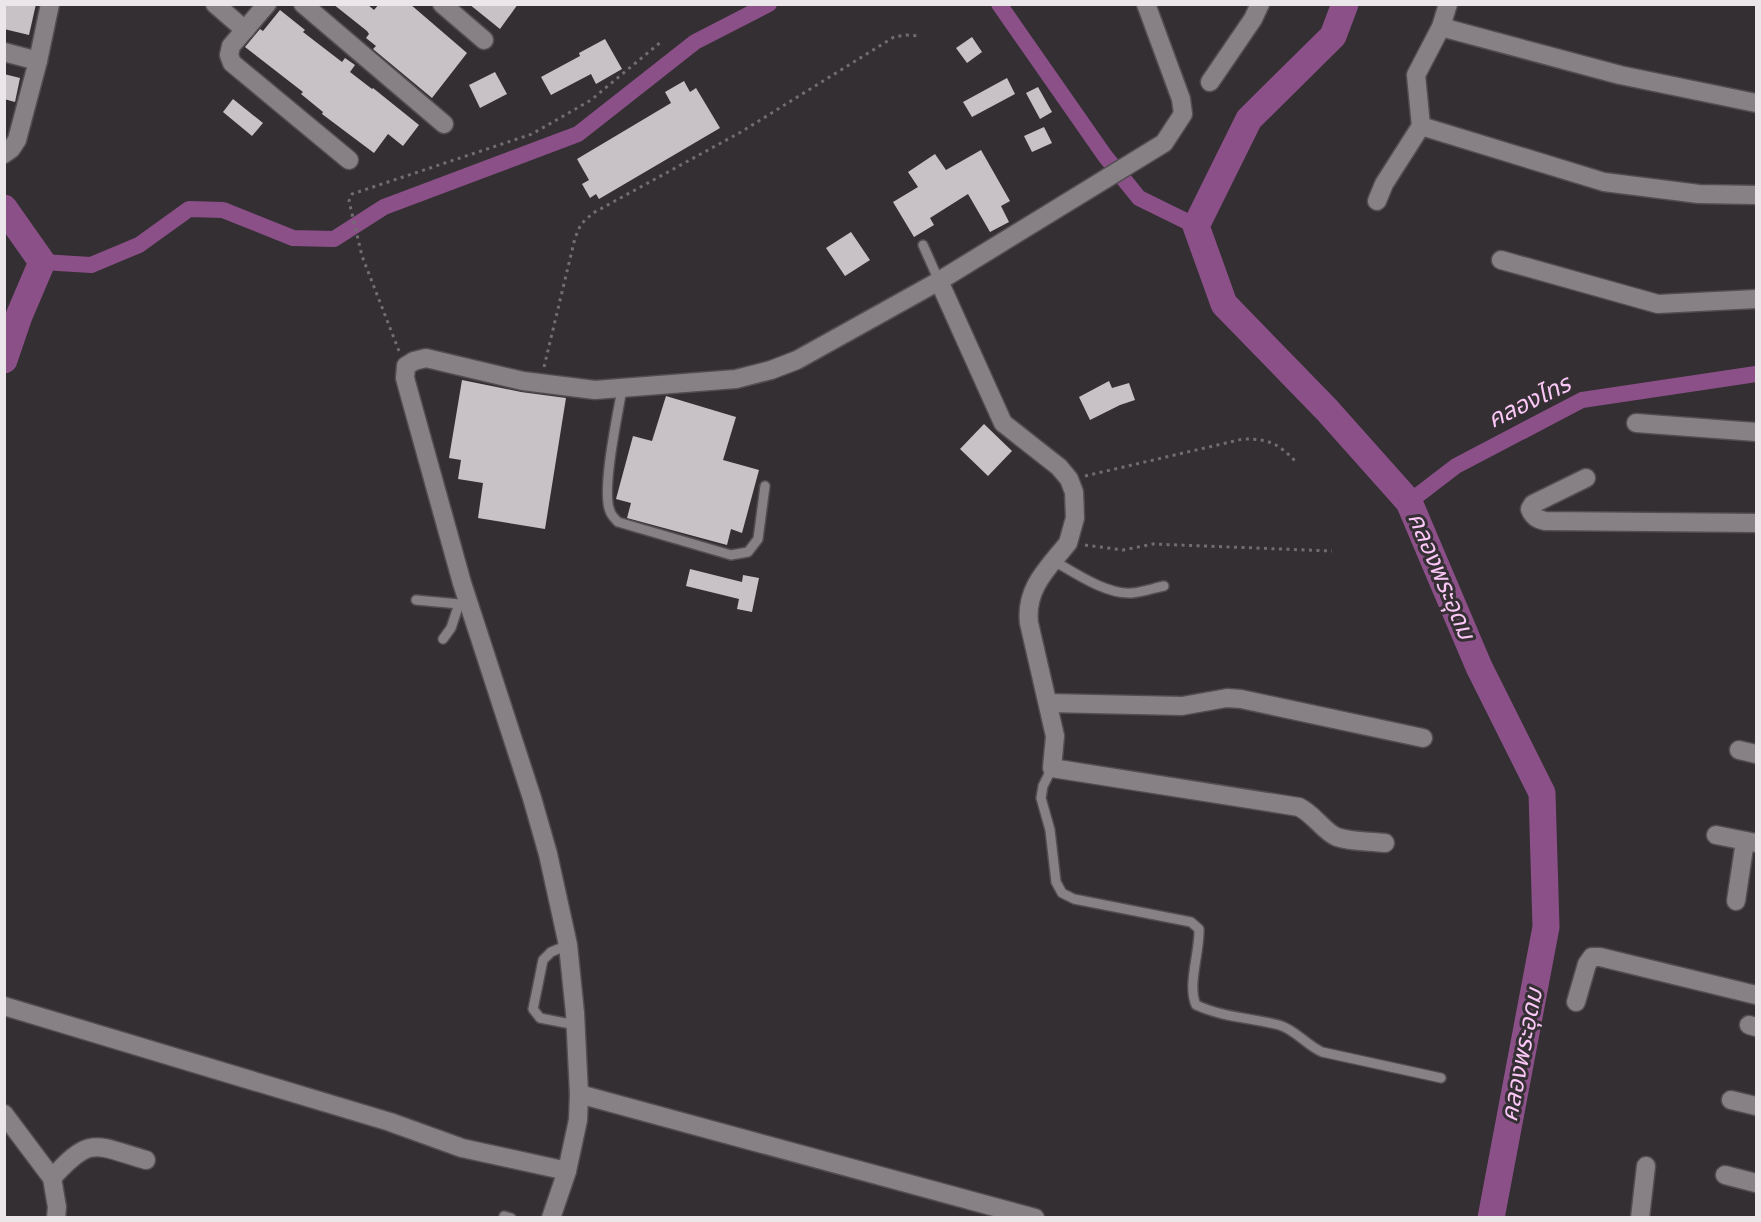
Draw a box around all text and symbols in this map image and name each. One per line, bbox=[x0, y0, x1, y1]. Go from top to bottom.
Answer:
water label: คลองไทร bbox=[1483, 369, 1577, 434]
water label: คลองพระอุดม bbox=[1401, 508, 1482, 646]
water label: คลองพระอุดม bbox=[1495, 984, 1550, 1124]

